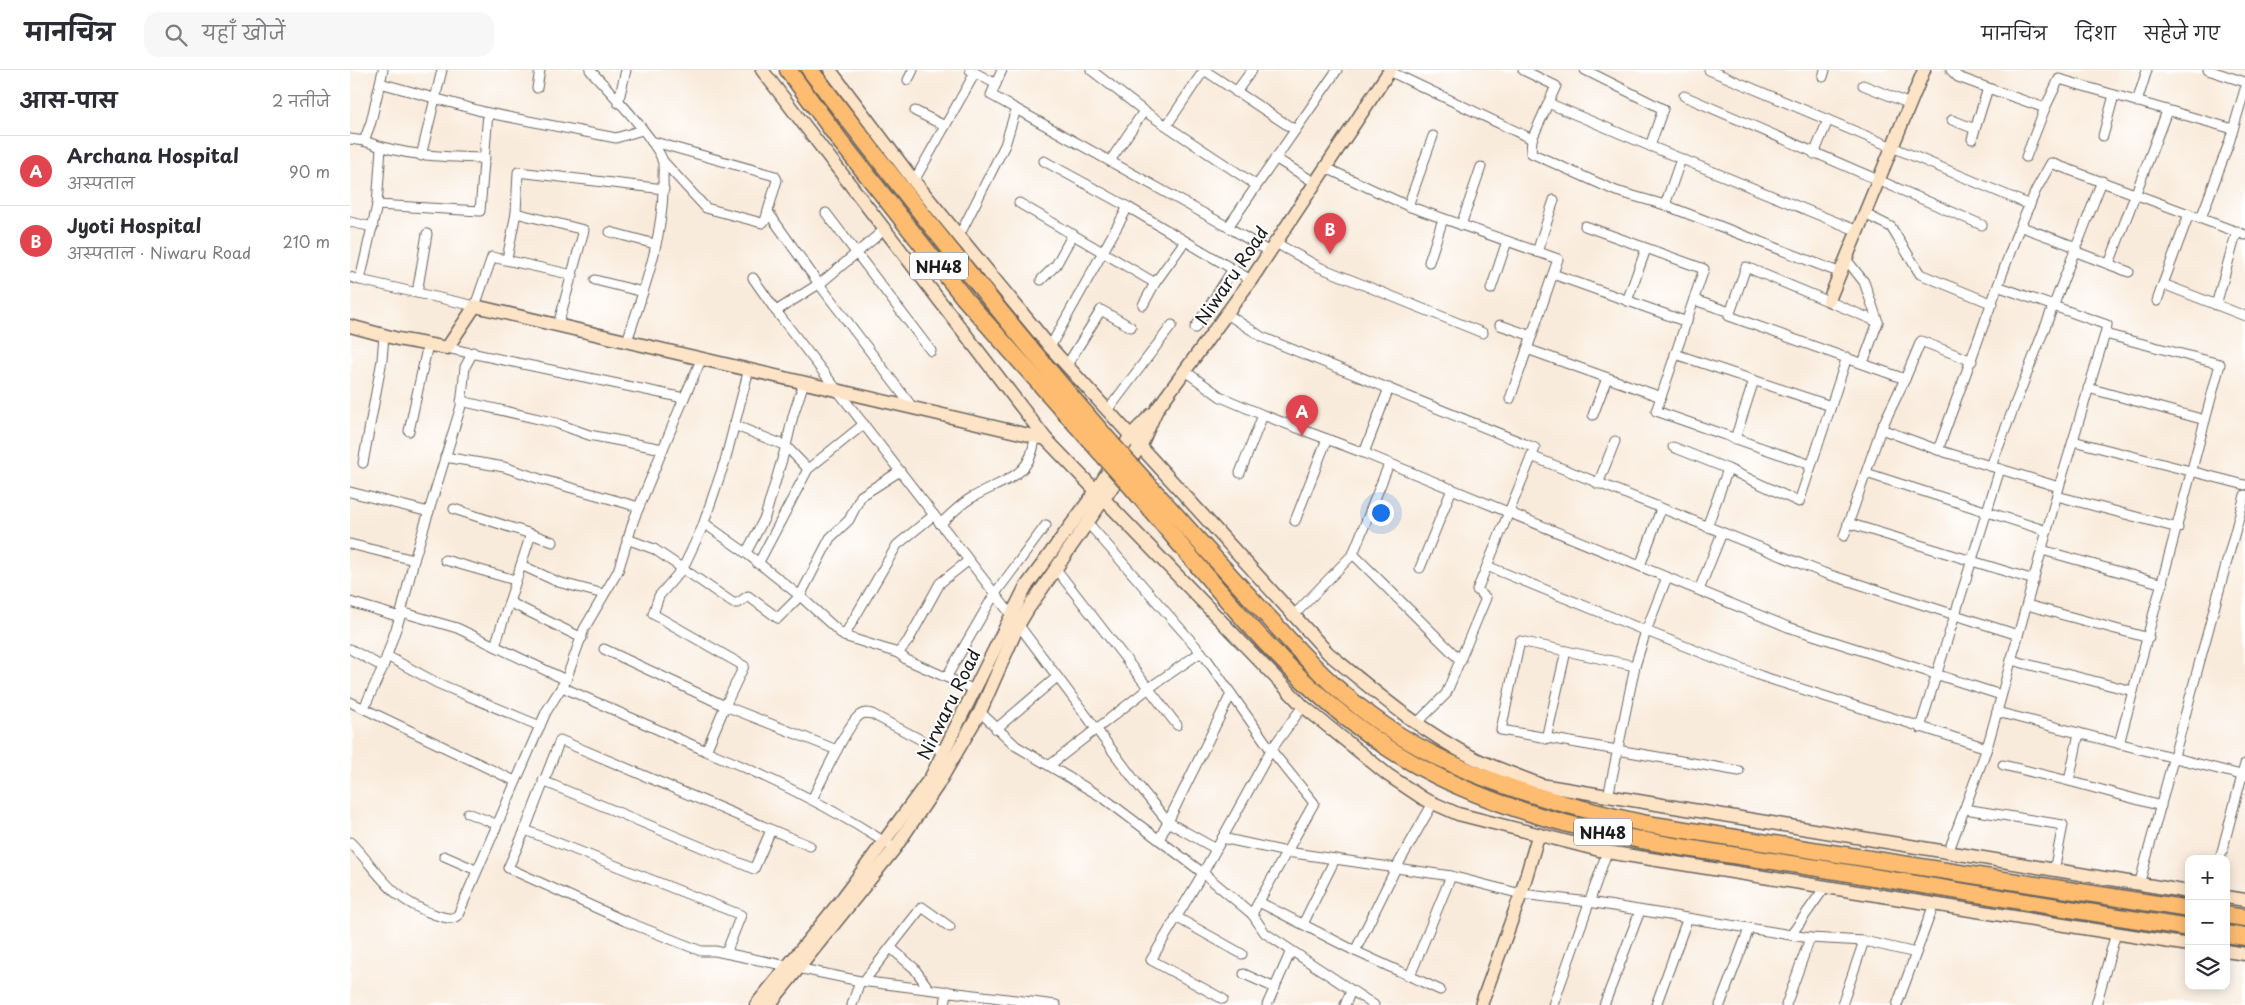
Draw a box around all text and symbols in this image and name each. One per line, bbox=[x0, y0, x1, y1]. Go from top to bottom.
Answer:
search box bbox=[144, 12, 494, 57]
text: मानचित्र bbox=[25, 13, 114, 49]
text: यहाँ खोजें bbox=[202, 18, 285, 46]
text: मानचित्र bbox=[1981, 19, 2047, 46]
text: दिशा bbox=[2075, 19, 2116, 46]
text: सहेजे गए bbox=[2144, 19, 2220, 46]
icon: search bbox=[162, 21, 190, 49]
text: आस-पास bbox=[20, 83, 117, 115]
text: 2 नतीजे bbox=[272, 88, 330, 112]
text: Archana Hospital bbox=[67, 141, 239, 169]
text: A bbox=[30, 159, 42, 183]
text: 90 m bbox=[289, 159, 330, 183]
text: अस्पताल bbox=[67, 170, 135, 194]
text: Jyoti Hospital bbox=[67, 211, 201, 239]
pin: B bbox=[1314, 213, 1346, 254]
street label: Niwaru Road bbox=[1188, 220, 1274, 330]
text: B bbox=[31, 229, 41, 253]
text: 210 m bbox=[282, 229, 330, 253]
text: अस्पताल · Niwaru Road bbox=[67, 240, 251, 264]
road number: NH48 bbox=[910, 252, 968, 280]
pin: A bbox=[1286, 395, 1318, 436]
your location bbox=[1368, 500, 1394, 526]
street label: Nirwaru Road bbox=[909, 644, 987, 764]
road number: NH48 bbox=[1574, 819, 1632, 846]
map controls bbox=[2185, 855, 2230, 990]
button: + bbox=[2185, 855, 2230, 900]
button: − bbox=[2185, 900, 2230, 945]
button: layers bbox=[2185, 945, 2230, 990]

